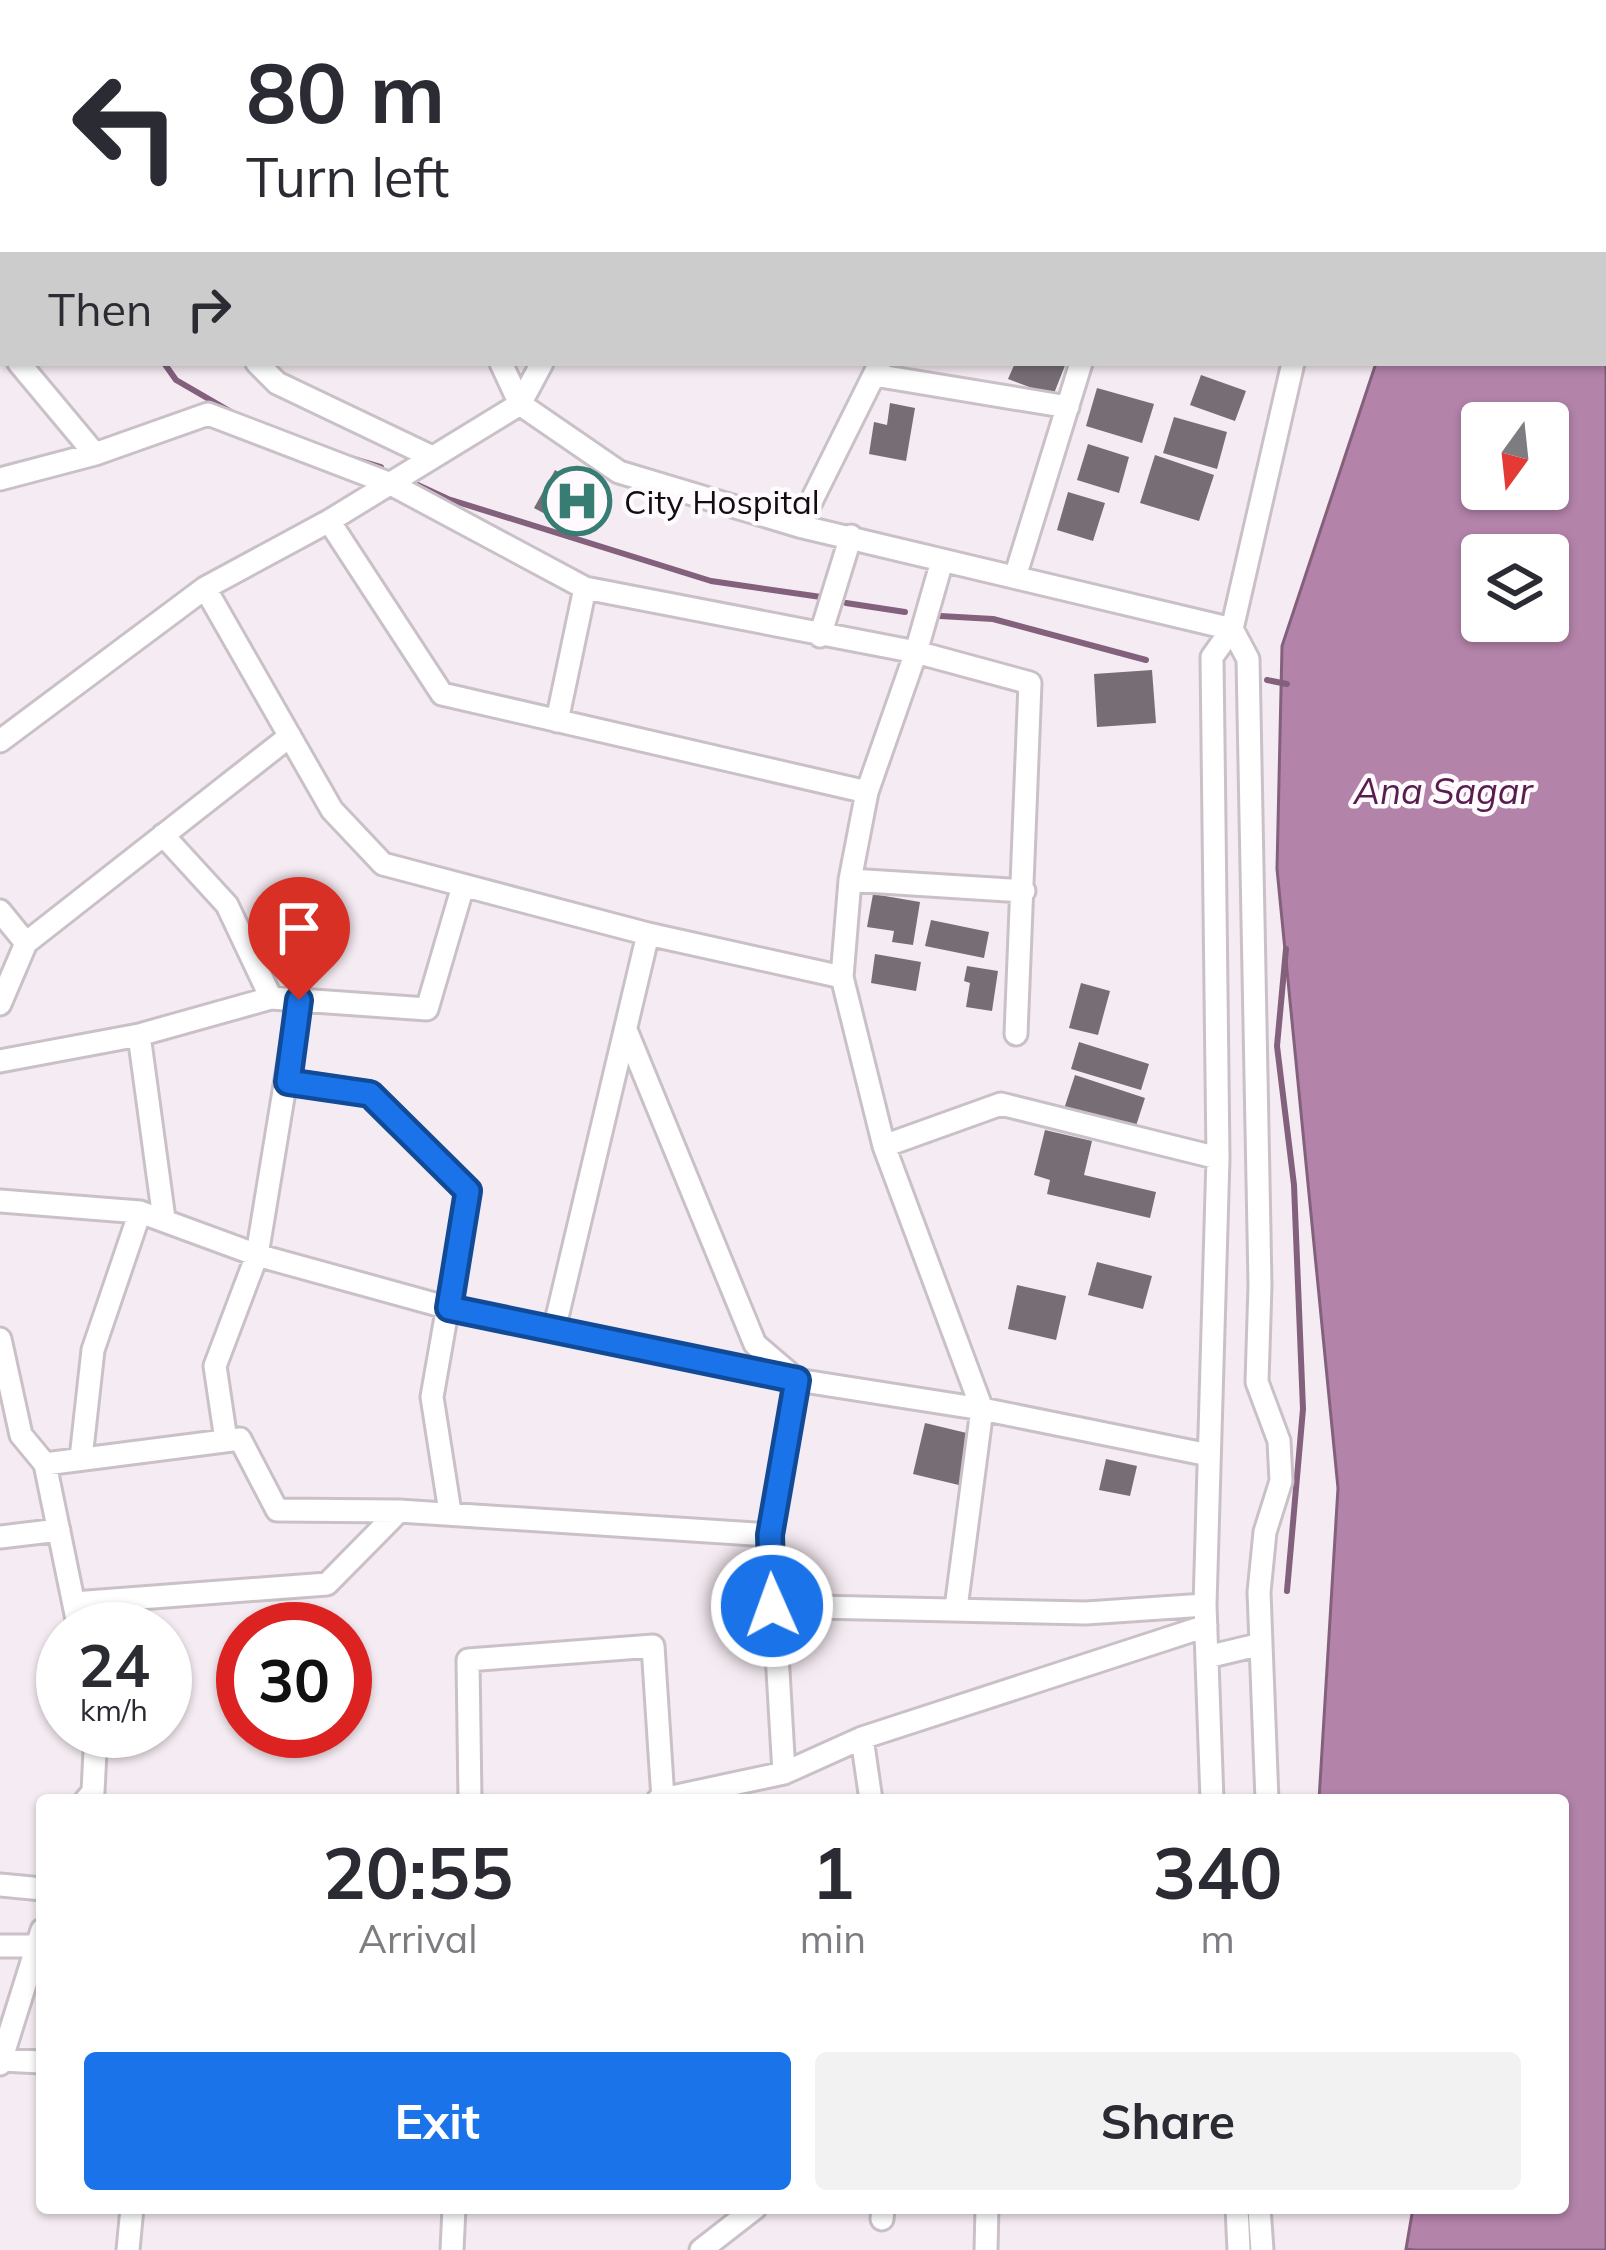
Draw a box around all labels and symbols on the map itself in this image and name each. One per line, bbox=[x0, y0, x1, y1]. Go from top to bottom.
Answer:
north arrow bbox=[1461, 402, 1569, 510]
hospital icon: City Hospital bbox=[542, 466, 612, 536]
place label: City Hospital bbox=[624, 481, 820, 522]
water label: Ana Sagar bbox=[1353, 768, 1534, 813]
pin bbox=[248, 877, 350, 1000]
position arrow bbox=[709, 1543, 835, 1669]
speed limit sign: 30 bbox=[216, 1602, 372, 1758]

